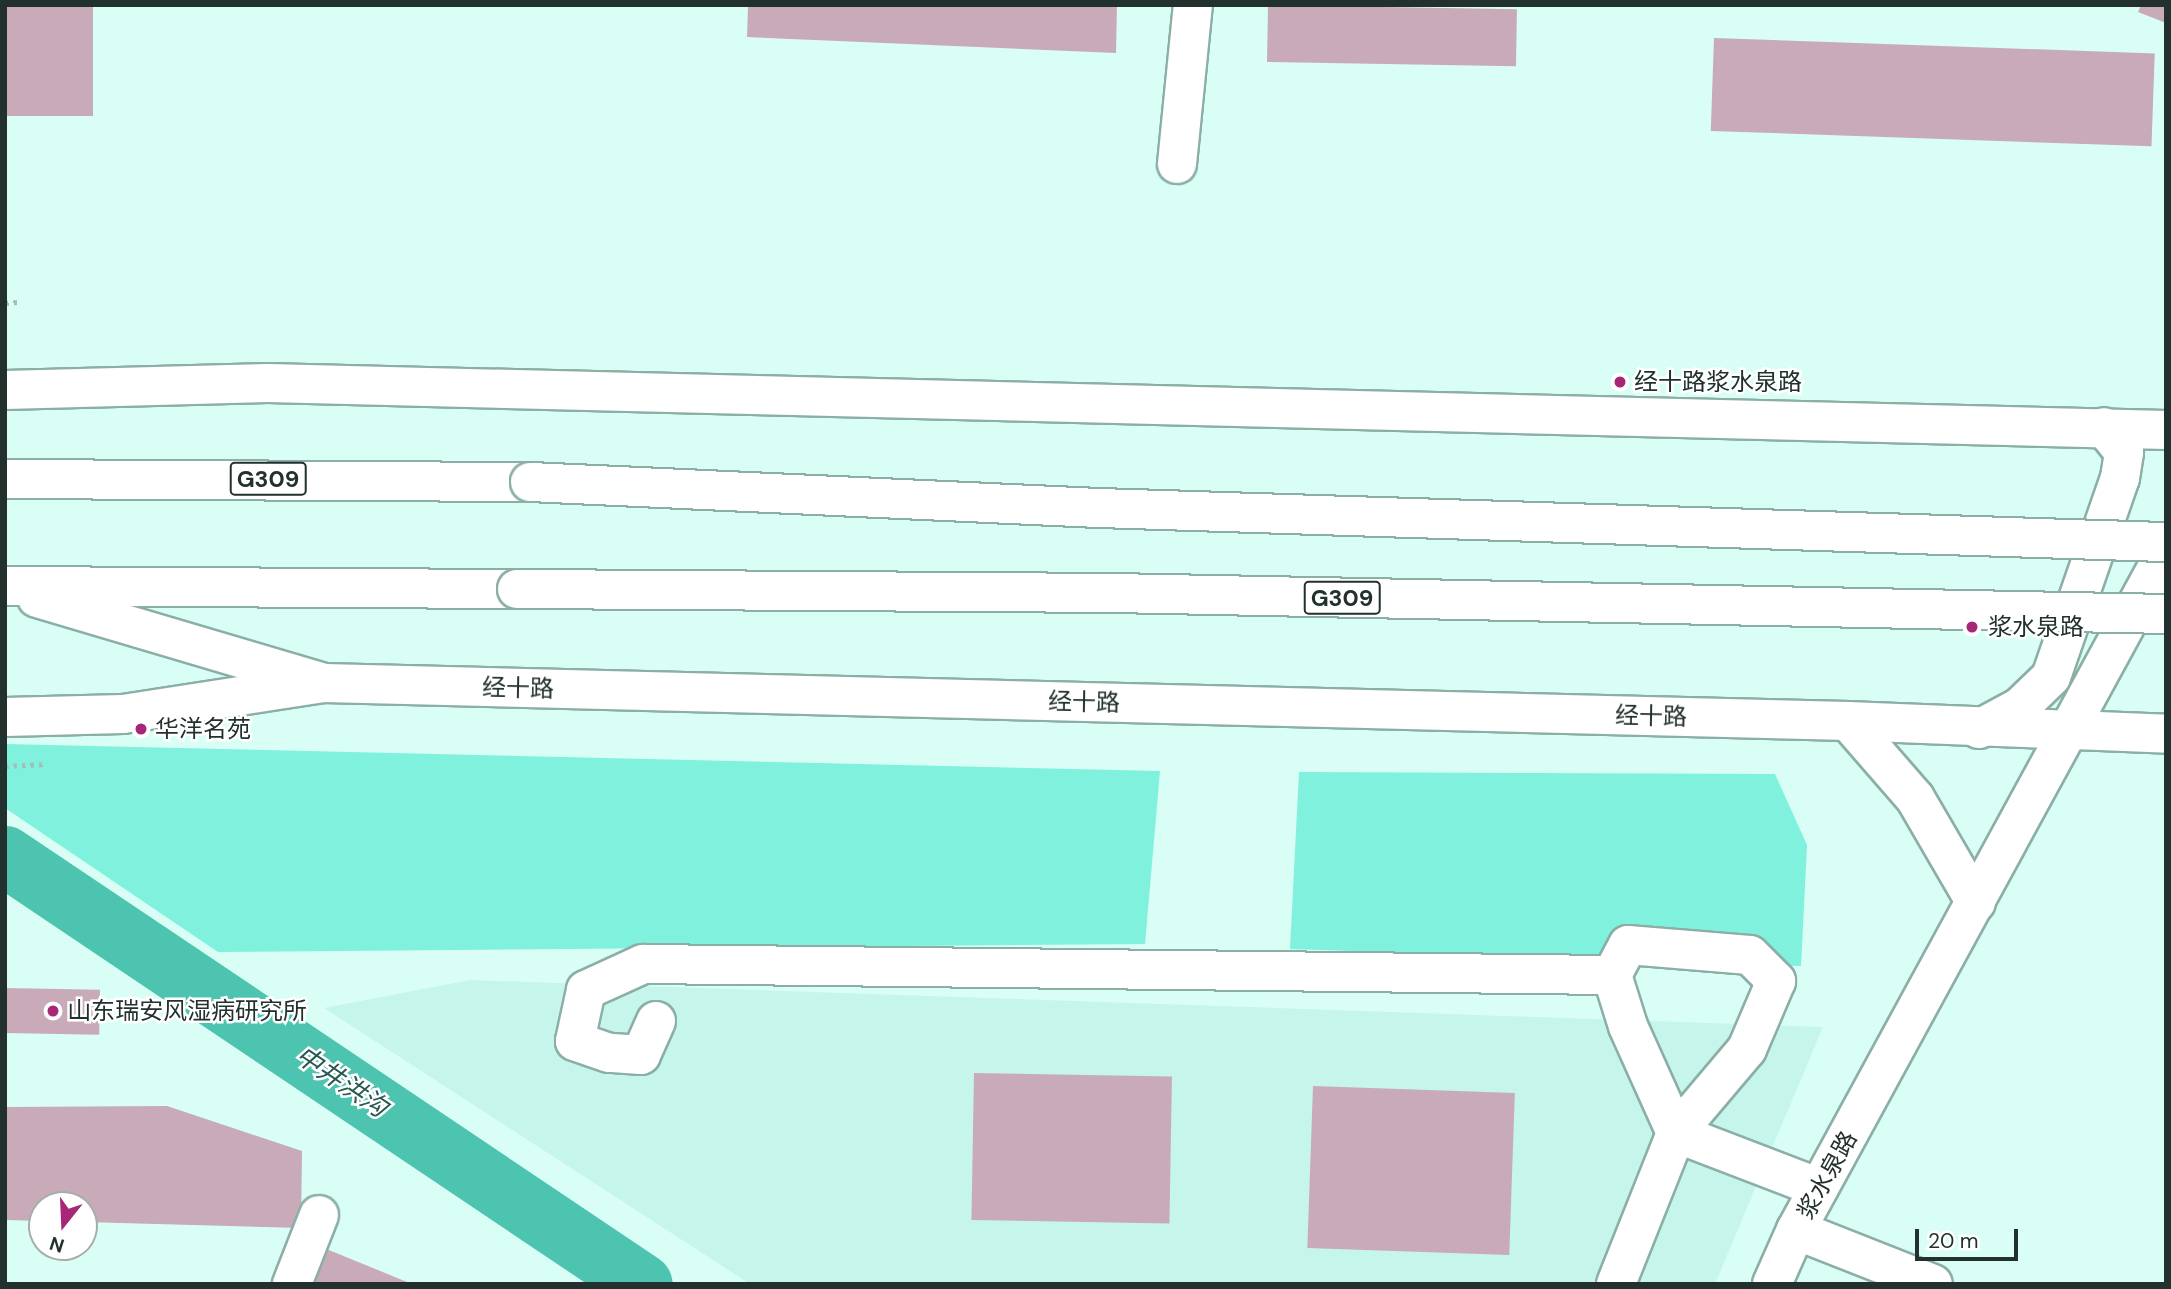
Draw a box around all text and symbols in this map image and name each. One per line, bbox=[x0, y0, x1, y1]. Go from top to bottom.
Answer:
place label: 经十路浆水泉路 bbox=[1634, 368, 1802, 396]
marker: 经十路浆水泉路 bbox=[1612, 374, 1628, 390]
road number: G309 bbox=[230, 460, 306, 499]
road number: G309 bbox=[1304, 578, 1380, 618]
place label: 浆水泉路 bbox=[1988, 613, 2084, 641]
marker: 浆水泉路 bbox=[1962, 617, 1982, 637]
street label: 经十路 bbox=[482, 673, 554, 703]
street label: 经十路 bbox=[1048, 687, 1120, 717]
street label: 经十路 bbox=[1615, 701, 1687, 731]
place label: 华洋名苑 bbox=[155, 715, 251, 743]
marker: 华洋名苑 bbox=[133, 721, 149, 737]
place label: 山东瑞安风湿病研究所 bbox=[67, 997, 307, 1025]
marker: 山东瑞安风湿病研究所 bbox=[45, 1003, 61, 1019]
water label: 中井洪沟 bbox=[289, 1040, 393, 1124]
street label: 浆水泉路 bbox=[1791, 1126, 1863, 1224]
north arrow bbox=[28, 1191, 98, 1261]
scale bar bbox=[1919, 1216, 2022, 1260]
text: 20 m bbox=[1928, 1227, 1979, 1255]
text: N bbox=[47, 1231, 67, 1259]

